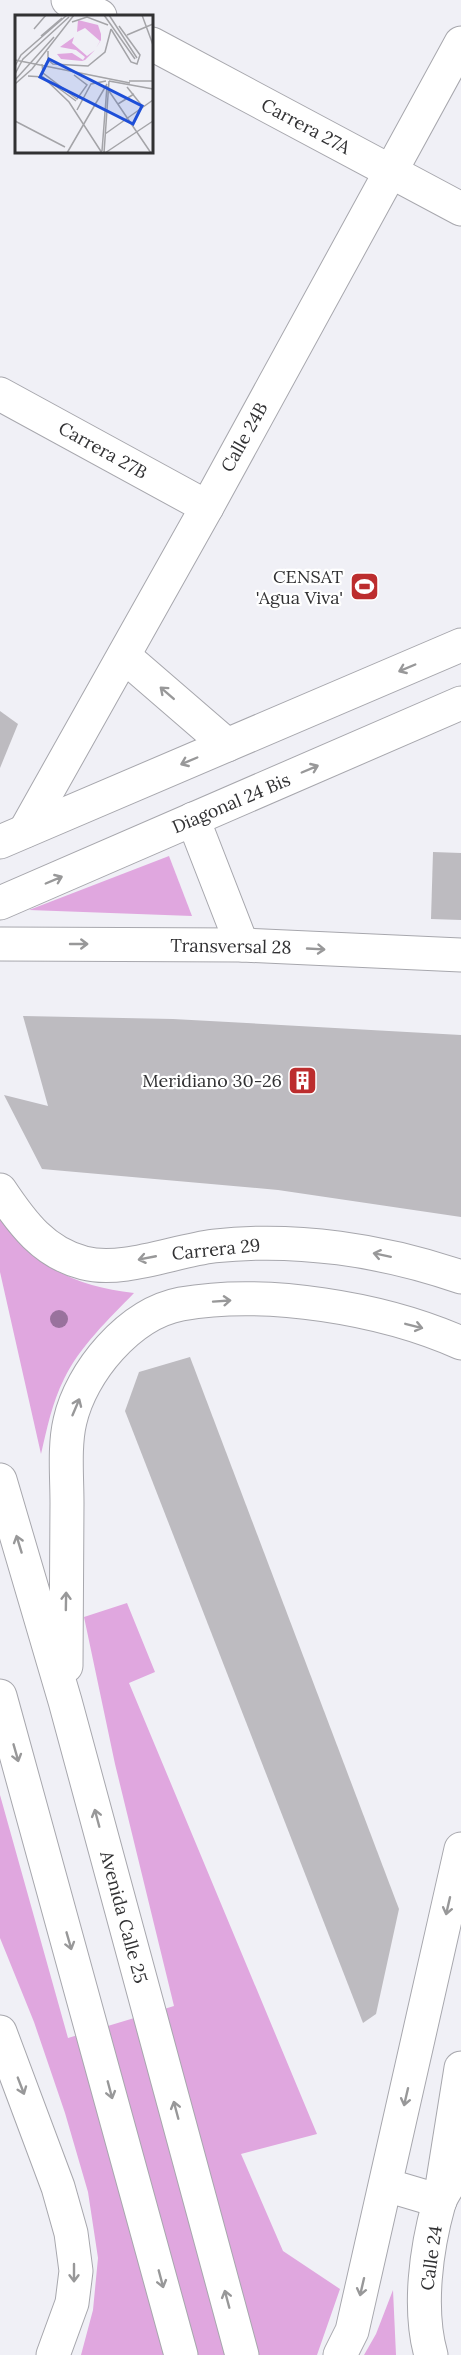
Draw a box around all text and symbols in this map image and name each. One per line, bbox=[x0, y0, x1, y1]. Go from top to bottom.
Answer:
inset map bbox=[15, 15, 153, 153]
street label: Carrera 27A bbox=[258, 93, 355, 159]
street label: Calle 24B bbox=[215, 398, 273, 476]
street label: Carrera 27B bbox=[55, 416, 151, 484]
place label: CENSAT 'Agua Viva' bbox=[256, 565, 343, 609]
sports icon: CENSAT 'Agua Viva' bbox=[348, 570, 380, 602]
one-way arrow bbox=[399, 662, 417, 674]
one-way arrow bbox=[160, 686, 175, 700]
one-way arrow bbox=[181, 756, 199, 767]
one-way arrow bbox=[300, 762, 318, 774]
street label: Diagonal 24 Bis bbox=[168, 768, 294, 838]
one-way arrow bbox=[44, 873, 62, 885]
street label: Transversal 28 bbox=[170, 933, 292, 959]
one-way arrow bbox=[69, 938, 89, 950]
one-way arrow bbox=[306, 943, 326, 954]
building icon: Meridiano 30-26 bbox=[287, 1064, 319, 1096]
place label: Meridiano 30-26 bbox=[142, 1069, 282, 1092]
street label: Carrera 29 bbox=[171, 1233, 261, 1265]
one-way arrow bbox=[372, 1249, 392, 1260]
one-way arrow bbox=[137, 1253, 156, 1265]
one-way arrow bbox=[212, 1296, 232, 1307]
one-way arrow bbox=[404, 1321, 423, 1333]
one-way arrow bbox=[71, 1398, 82, 1417]
one-way arrow bbox=[13, 1535, 24, 1554]
one-way arrow bbox=[60, 1591, 72, 1611]
one-way arrow bbox=[11, 1743, 22, 1762]
one-way arrow bbox=[91, 1809, 102, 1828]
street label: Avenida Calle 25 bbox=[95, 1847, 153, 1986]
one-way arrow bbox=[442, 1897, 454, 1916]
one-way arrow bbox=[63, 1931, 75, 1950]
one-way arrow bbox=[16, 2077, 27, 2095]
one-way arrow bbox=[104, 2080, 116, 2099]
one-way arrow bbox=[399, 2087, 411, 2106]
one-way arrow bbox=[170, 2101, 181, 2120]
street label: Calle 24 bbox=[415, 2224, 447, 2292]
one-way arrow bbox=[68, 2262, 80, 2282]
one-way arrow bbox=[155, 2269, 167, 2288]
one-way arrow bbox=[356, 2277, 367, 2296]
one-way arrow bbox=[221, 2289, 232, 2308]

